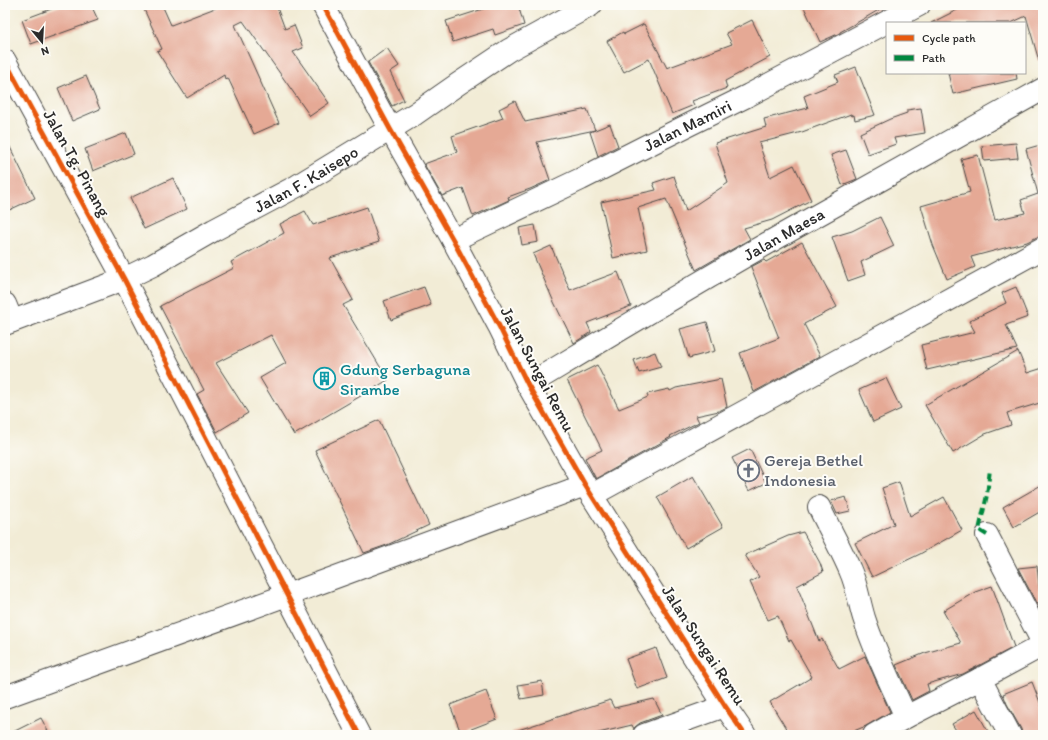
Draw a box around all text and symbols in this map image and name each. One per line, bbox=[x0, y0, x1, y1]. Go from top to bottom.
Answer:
north arrow bbox=[22, 22, 62, 62]
legend bbox=[886, 22, 1026, 74]
text: Cycle path bbox=[922, 31, 976, 45]
text: N bbox=[39, 44, 50, 58]
text: Path bbox=[922, 51, 945, 65]
street label: Jalan Mamiri bbox=[640, 95, 735, 156]
street label: Jalan Tg. Pinang bbox=[39, 106, 115, 220]
street label: Jalan F. Kaisepo bbox=[251, 141, 362, 217]
street label: Jalan Maesa bbox=[740, 203, 828, 265]
street label: Jalan Sungai Remu bbox=[497, 303, 580, 435]
place label: Gdung Serbaguna Sirambe bbox=[340, 359, 470, 399]
building icon: Gdung Serbaguna Sirambe bbox=[311, 366, 337, 392]
place label: Gereja Bethel Indonesia bbox=[764, 450, 863, 490]
church icon: Gereja Bethel Indonesia bbox=[736, 457, 762, 483]
street label: Jalan Sungai Remu bbox=[658, 581, 751, 709]

